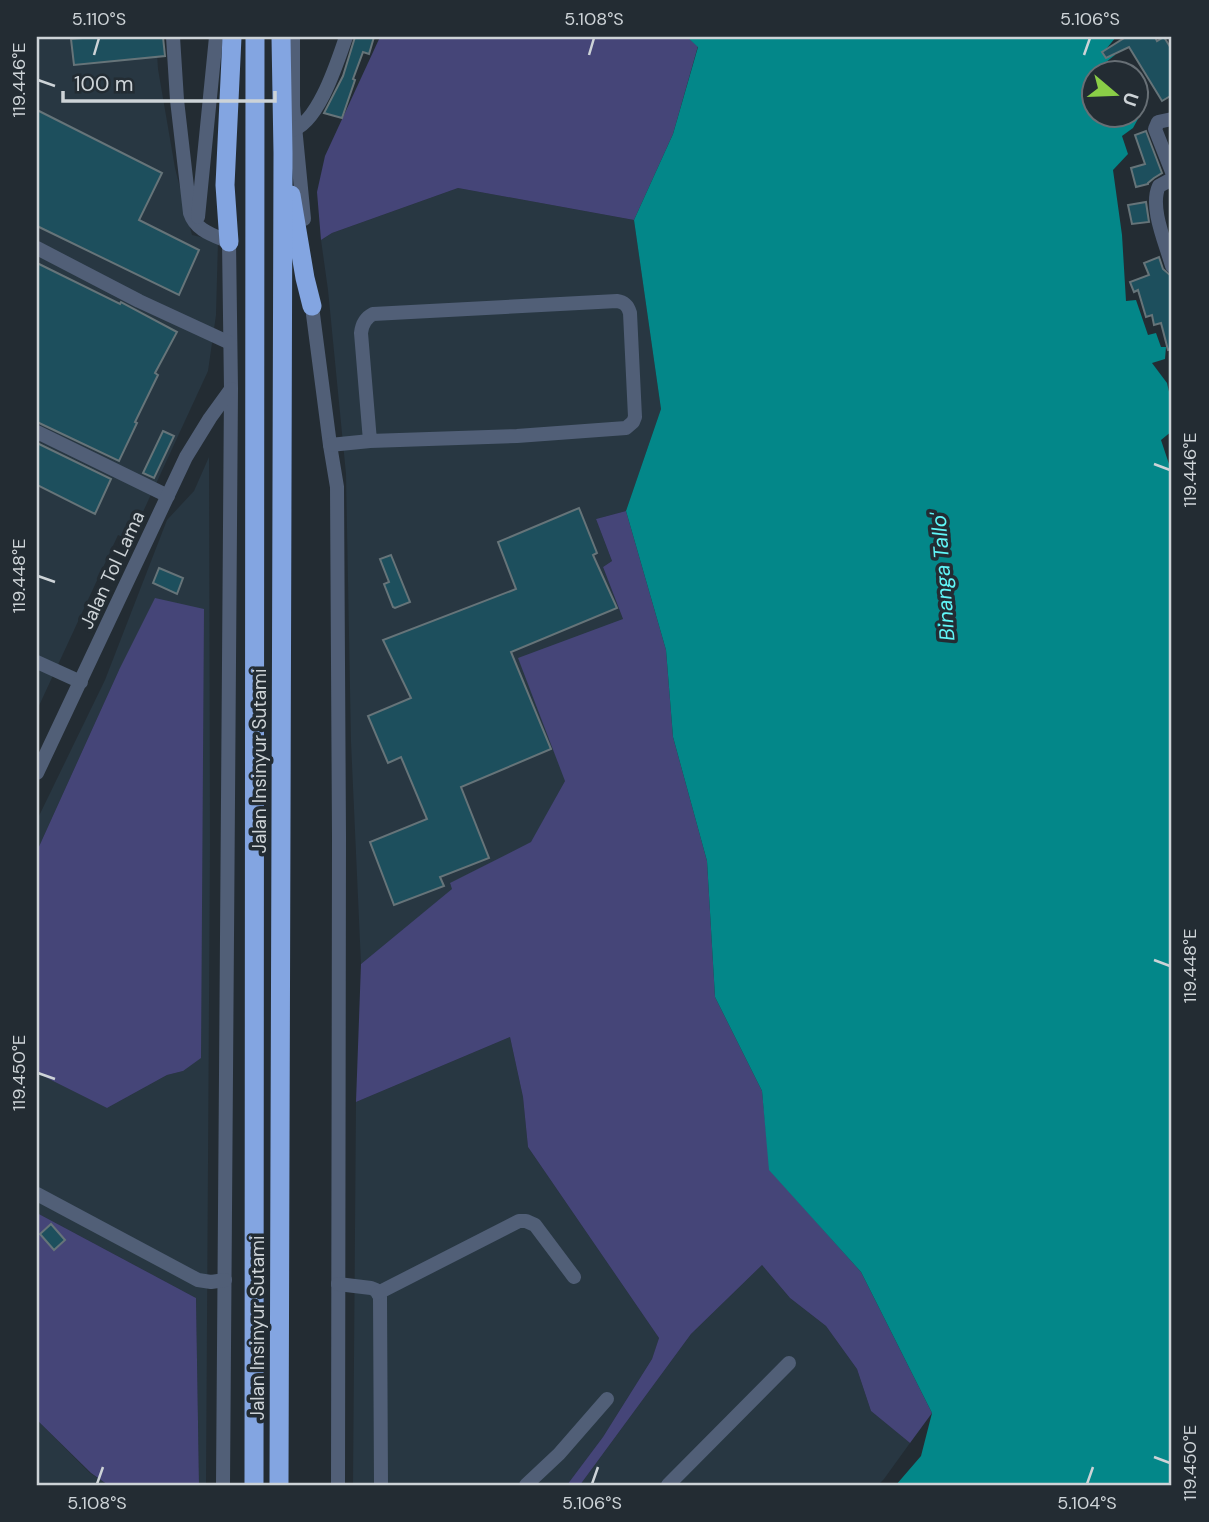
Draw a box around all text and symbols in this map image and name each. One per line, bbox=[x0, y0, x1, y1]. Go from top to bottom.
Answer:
text: 5.110°S bbox=[72, 7, 126, 31]
text: 5.108°S bbox=[564, 7, 624, 31]
text: 5.106°S bbox=[1060, 7, 1120, 31]
text: 119.446°E bbox=[7, 42, 31, 118]
scale bar bbox=[63, 60, 275, 104]
north arrow bbox=[1080, 60, 1150, 130]
text: 100 m bbox=[74, 70, 134, 98]
text: U bbox=[1117, 89, 1145, 110]
text: 119.446°E bbox=[1178, 432, 1202, 508]
street label: Jalan Tol Lama bbox=[74, 507, 150, 633]
water label: Binanga Tallo' bbox=[924, 510, 961, 642]
text: 119.448°E bbox=[7, 539, 31, 613]
street label: Jalan Insinyur Sutami bbox=[247, 668, 272, 854]
text: 119.448°E bbox=[1178, 929, 1202, 1003]
text: 119.450°E bbox=[7, 1035, 31, 1111]
street label: Jalan Insinyur Sutami bbox=[245, 1235, 270, 1421]
text: 119.450°E bbox=[1178, 1425, 1202, 1501]
text: 5.108°S bbox=[67, 1491, 127, 1515]
text: 5.106°S bbox=[562, 1491, 622, 1515]
text: 5.104°S bbox=[1057, 1491, 1117, 1515]

